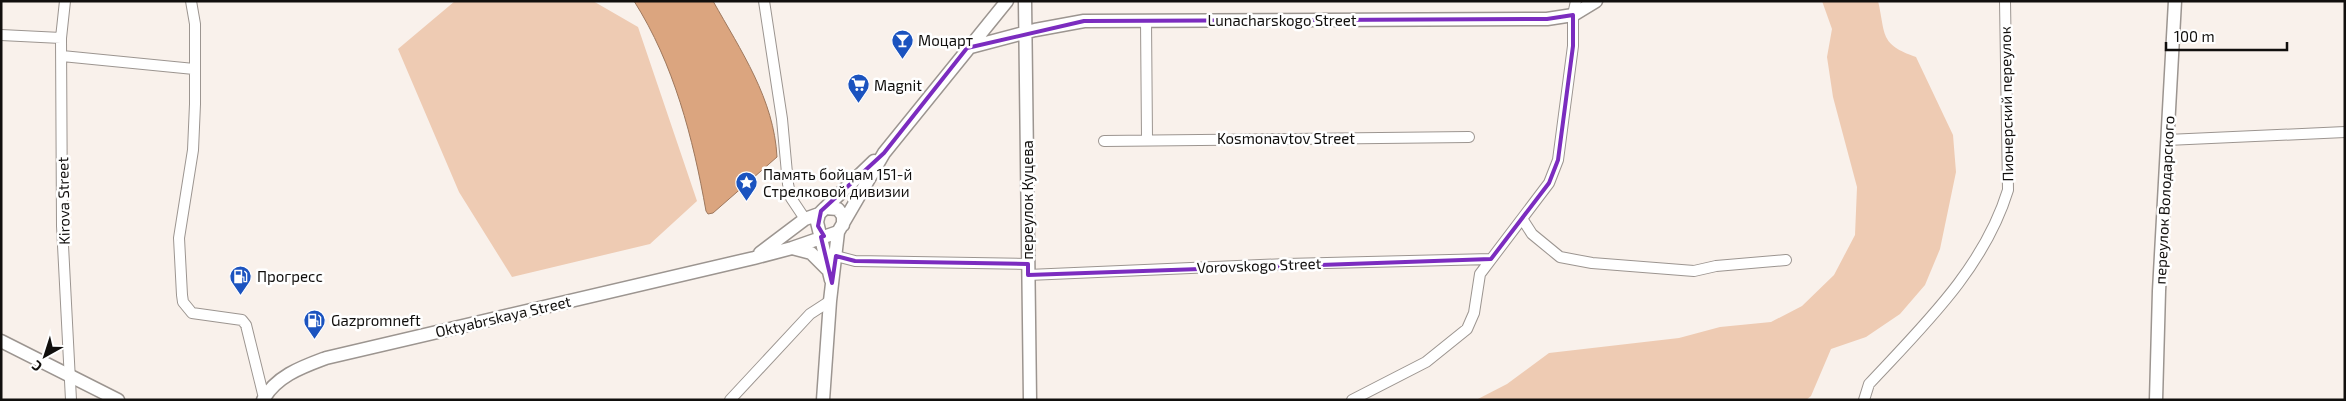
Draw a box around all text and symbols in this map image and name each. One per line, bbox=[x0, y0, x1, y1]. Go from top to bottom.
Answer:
street label: Lunacharskogo Street bbox=[1208, 11, 1357, 29]
scale bar bbox=[2166, 20, 2287, 52]
street label: Пионерский переулок bbox=[1996, 26, 2017, 182]
text: 100 m bbox=[2174, 27, 2215, 45]
bar icon: Моцарт bbox=[890, 28, 914, 59]
place label: Моцарт bbox=[918, 31, 973, 49]
supermarket icon: Magnit bbox=[846, 73, 870, 104]
place label: Magnit bbox=[874, 76, 922, 94]
street label: переулок Володарского bbox=[2151, 115, 2178, 285]
street label: Kosmonavtov Street bbox=[1217, 129, 1355, 147]
street label: переулок Куцева bbox=[1018, 140, 1037, 260]
street label: Kirova Street bbox=[53, 157, 73, 245]
place label: Память бойцам 151-й Стрелковой дивизии bbox=[763, 165, 912, 200]
place icon: Память бойцам 151-й Стрелковой дивизии bbox=[735, 171, 759, 202]
street label: Vorovskogo Street bbox=[1196, 254, 1322, 276]
fuel station icon: Прогресс bbox=[229, 264, 253, 295]
place label: Прогресс bbox=[257, 267, 323, 285]
street label: Oktyabrskaya Street bbox=[433, 292, 573, 340]
fuel station icon: Gazpromneft bbox=[303, 308, 327, 339]
place label: Gazpromneft bbox=[331, 311, 421, 329]
north arrow bbox=[20, 331, 70, 381]
text: С bbox=[28, 357, 45, 376]

